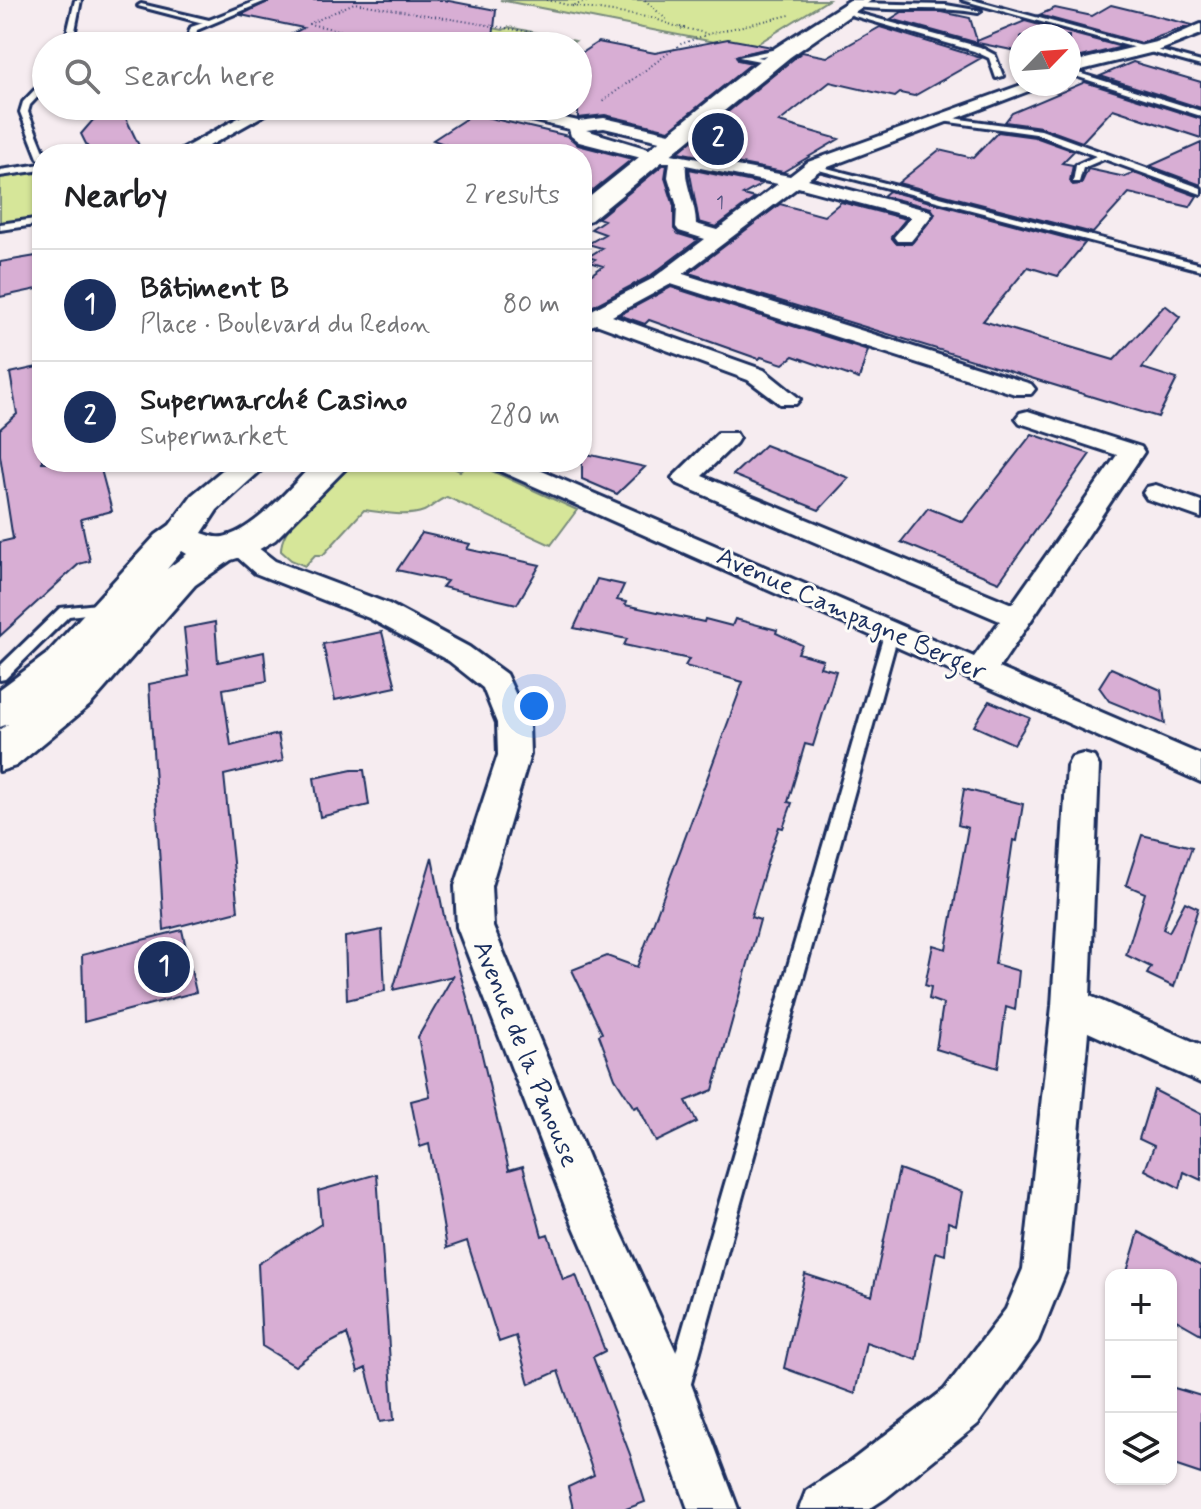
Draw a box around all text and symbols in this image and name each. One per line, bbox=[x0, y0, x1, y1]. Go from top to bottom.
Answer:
north arrow bbox=[1009, 24, 1081, 96]
search box bbox=[32, 32, 592, 120]
icon: search bbox=[60, 54, 104, 98]
text: Search here bbox=[124, 57, 275, 96]
pin: 2 bbox=[692, 109, 744, 169]
text: Nearby bbox=[64, 174, 168, 219]
text: 2 results bbox=[465, 179, 560, 213]
house number: 1 bbox=[716, 191, 724, 215]
text: Bâtiment B bbox=[140, 269, 289, 308]
text: 1 bbox=[84, 288, 96, 322]
text: 80 m bbox=[503, 288, 560, 322]
text: Place · Boulevard du Redon bbox=[140, 308, 430, 342]
text: Supermarché Casino bbox=[140, 381, 407, 420]
text: 2 bbox=[84, 400, 96, 434]
text: 280 m bbox=[490, 400, 560, 434]
text: Supermarket bbox=[140, 420, 288, 454]
street label: Avenue Campagne Berger bbox=[710, 540, 992, 693]
your location bbox=[514, 686, 554, 726]
street label: Avenue de la Panouse bbox=[464, 936, 586, 1172]
pin: 1 bbox=[138, 937, 190, 997]
map controls bbox=[1105, 1269, 1177, 1485]
button: + bbox=[1105, 1269, 1177, 1341]
button: − bbox=[1105, 1341, 1177, 1413]
button: layers bbox=[1105, 1413, 1177, 1485]

